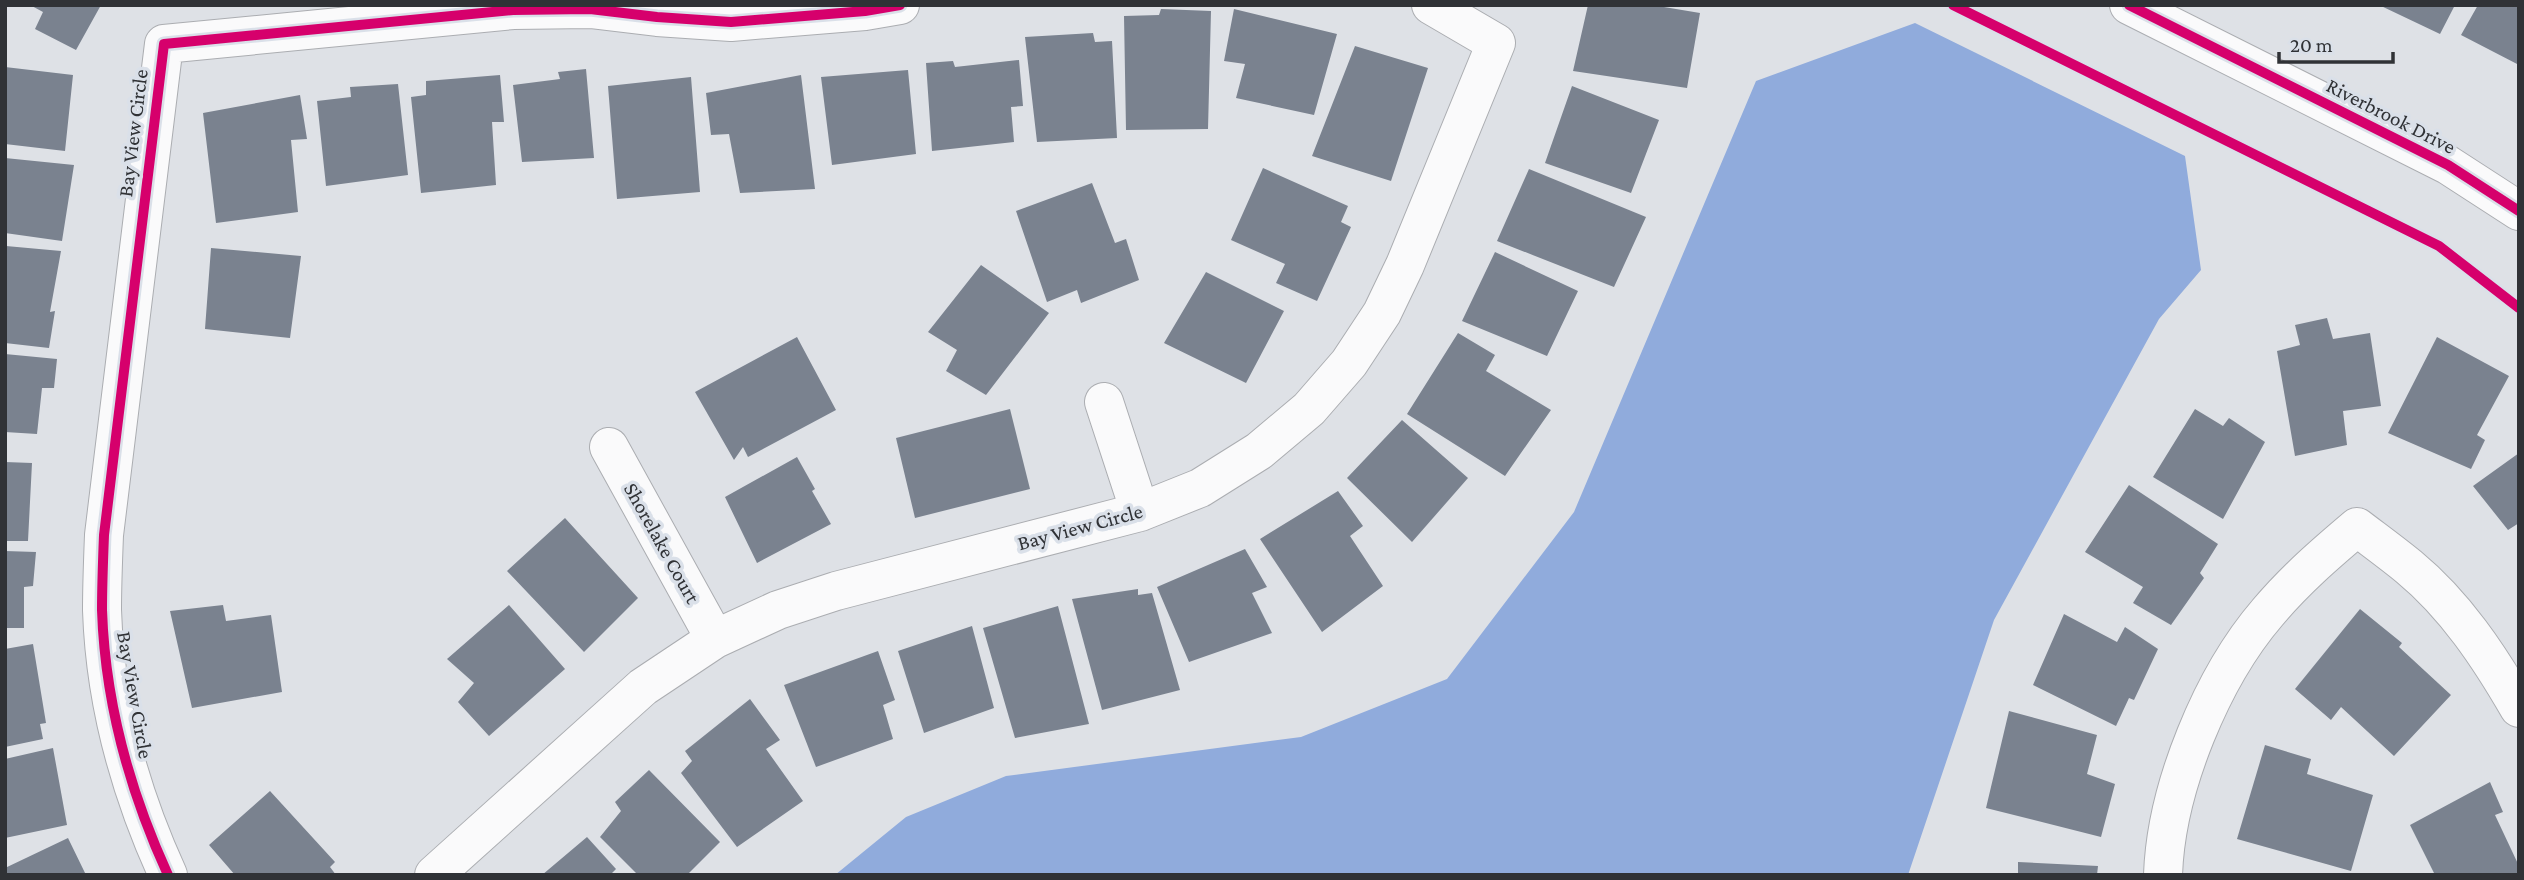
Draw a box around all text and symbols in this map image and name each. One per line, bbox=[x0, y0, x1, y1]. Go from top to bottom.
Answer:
scale bar bbox=[2279, 21, 2393, 65]
text: 20 m bbox=[2290, 33, 2333, 57]
street label: Bay View Circle bbox=[113, 68, 153, 198]
street label: Riverbrook Drive bbox=[2323, 73, 2459, 159]
street label: Shorelake Court bbox=[619, 478, 706, 608]
street label: Bay View Circle bbox=[1015, 499, 1145, 555]
street label: Bay View Circle bbox=[112, 630, 158, 760]

